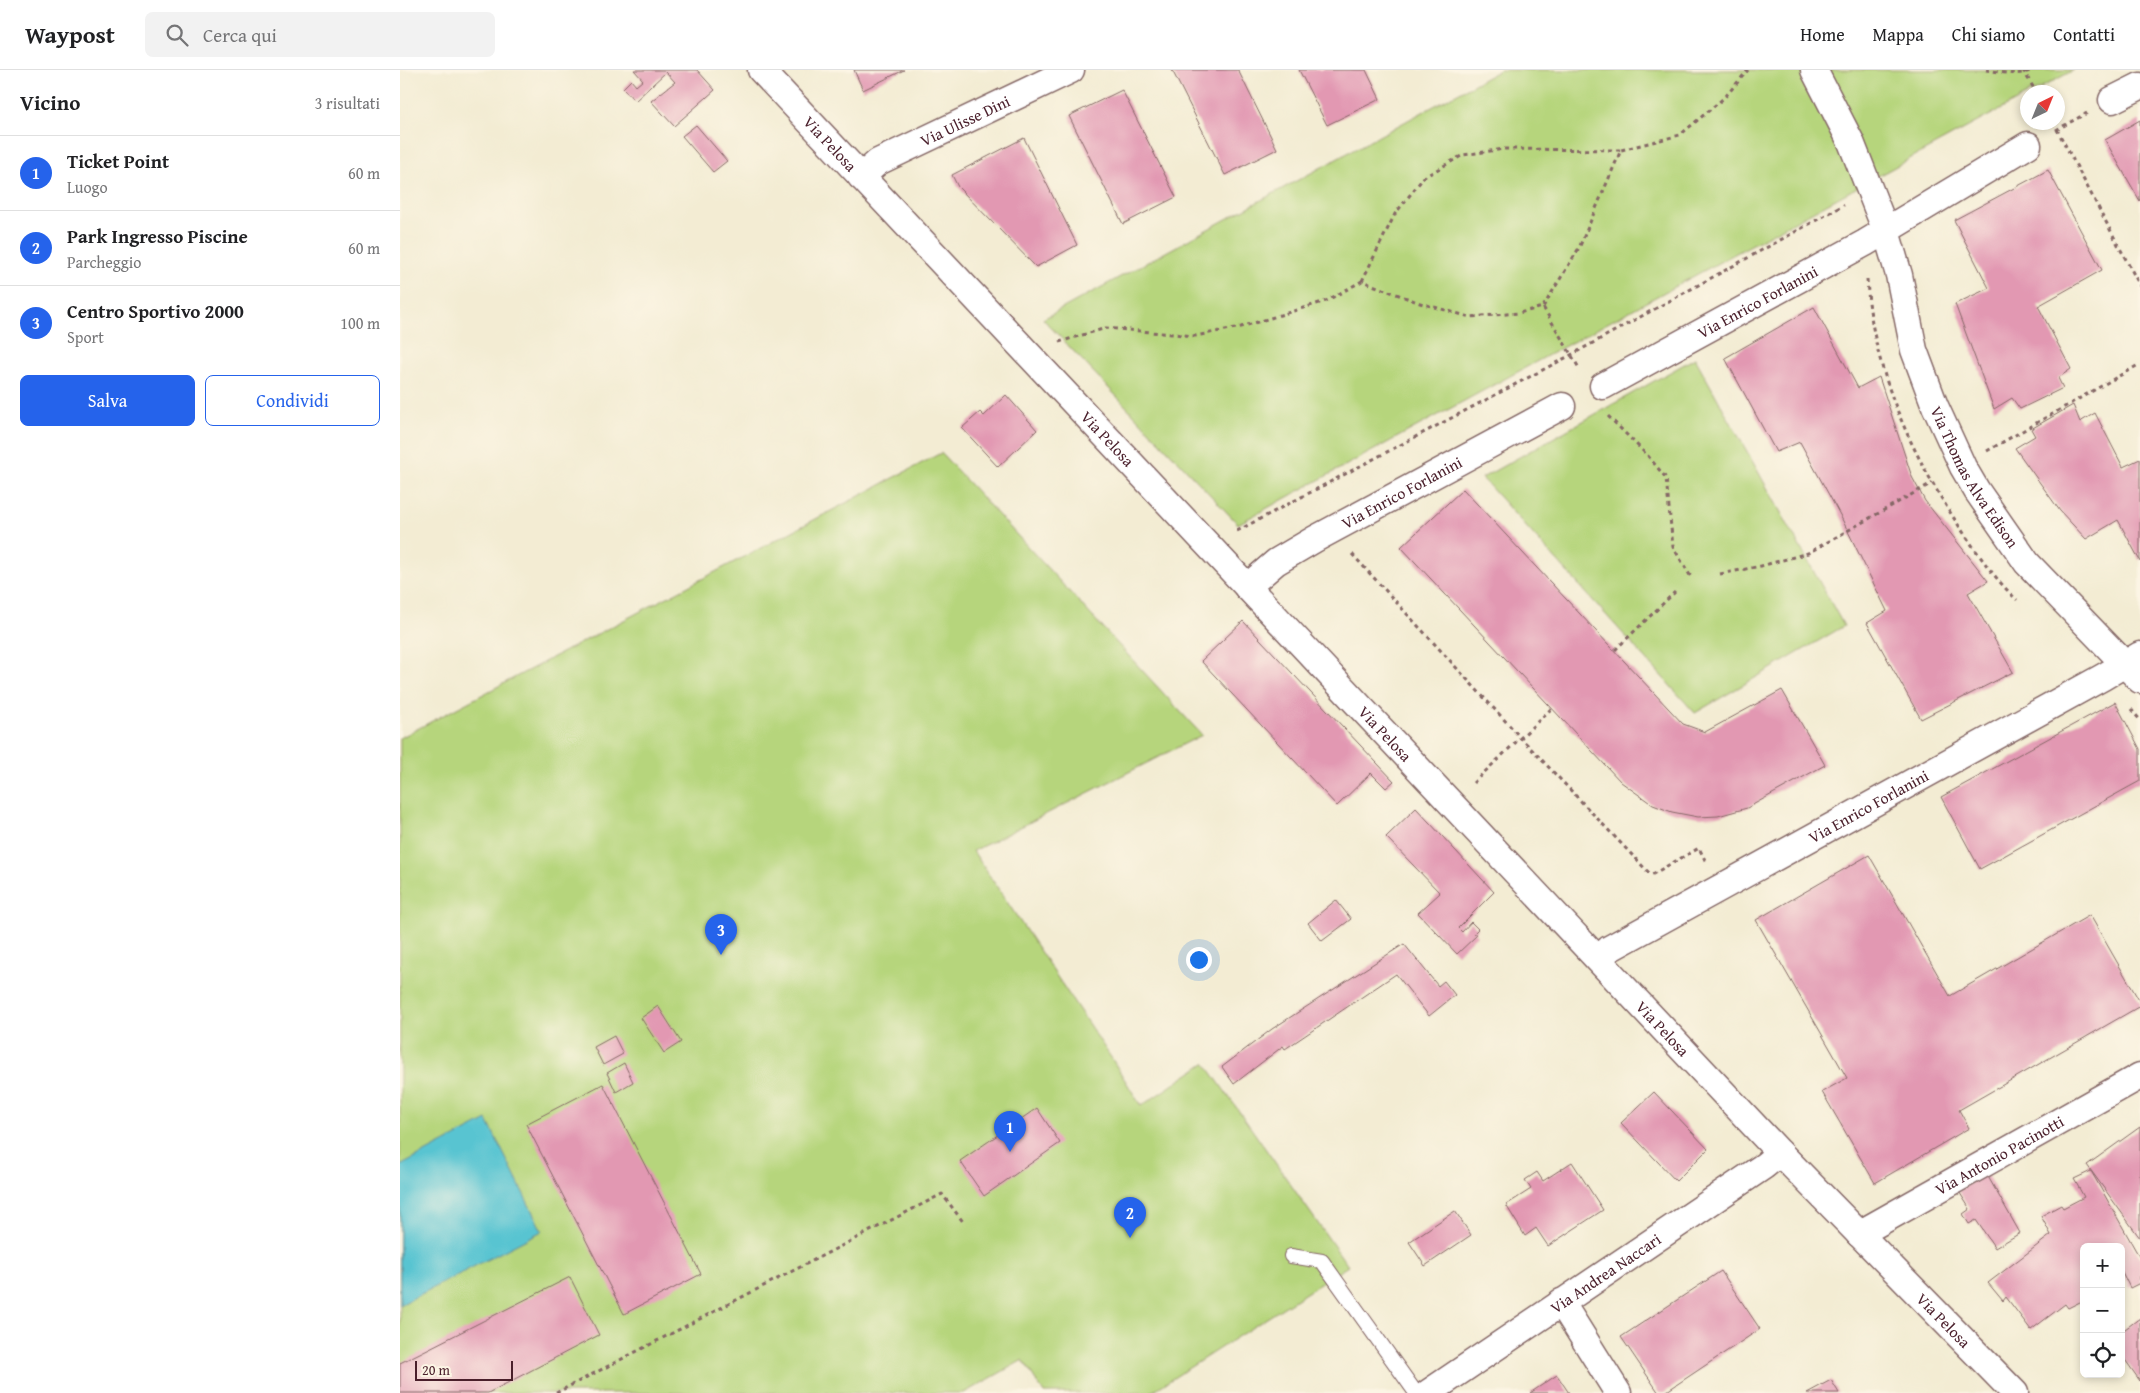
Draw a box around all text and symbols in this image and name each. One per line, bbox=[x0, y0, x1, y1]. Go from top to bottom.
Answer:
search box bbox=[145, 12, 495, 57]
text: Waypost bbox=[25, 17, 115, 52]
icon: search bbox=[163, 21, 191, 49]
text: Cerca qui bbox=[203, 21, 277, 49]
text: Home bbox=[1800, 21, 1845, 48]
text: Mappa bbox=[1873, 21, 1924, 48]
text: Chi siamo bbox=[1952, 21, 2025, 48]
text: Contatti bbox=[2053, 21, 2115, 48]
north arrow bbox=[2020, 85, 2065, 130]
text: Vicino bbox=[20, 87, 80, 118]
street label: Via Ulisse Dini bbox=[916, 89, 1014, 152]
text: 3 risultati bbox=[315, 91, 380, 115]
street label: Via Pelosa bbox=[798, 110, 863, 177]
text: Ticket Point bbox=[67, 147, 169, 175]
text: 1 bbox=[32, 161, 40, 185]
text: 60 m bbox=[348, 161, 380, 185]
text: Luogo bbox=[67, 175, 108, 199]
text: Park Ingresso Piscine bbox=[67, 222, 248, 250]
text: 2 bbox=[32, 236, 40, 260]
text: 60 m bbox=[348, 236, 380, 260]
text: Parcheggio bbox=[67, 250, 141, 274]
street label: Via Enrico Forlanini bbox=[1693, 259, 1822, 344]
text: Centro Sportivo 2000 bbox=[67, 297, 244, 325]
text: 3 bbox=[32, 311, 40, 335]
text: 100 m bbox=[340, 311, 380, 335]
text: Sport bbox=[67, 325, 104, 349]
button: Salva bbox=[20, 375, 195, 426]
button: Condividi bbox=[205, 375, 380, 426]
street label: Via Thomas Alva Edison bbox=[1925, 402, 2025, 552]
street label: Via Pelosa bbox=[1075, 405, 1140, 472]
street label: Via Enrico Forlanini bbox=[1337, 450, 1467, 535]
street label: Via Pelosa bbox=[1353, 700, 1418, 767]
street label: Via Enrico Forlanini bbox=[1804, 763, 1933, 849]
pin: 3 bbox=[705, 914, 737, 955]
your location bbox=[1186, 947, 1212, 973]
street label: Via Pelosa bbox=[1630, 995, 1695, 1062]
street label: Via Antonio Pacinotti bbox=[1930, 1109, 2069, 1201]
pin: 1 bbox=[994, 1111, 1026, 1152]
pin: 2 bbox=[1114, 1197, 1146, 1238]
street label: Via Andrea Naccari bbox=[1545, 1227, 1666, 1319]
map controls bbox=[2080, 1243, 2125, 1378]
button: + bbox=[2080, 1243, 2125, 1288]
street label: Via Pelosa bbox=[1911, 1287, 1977, 1353]
button: − bbox=[2080, 1288, 2125, 1333]
button: locate bbox=[2080, 1333, 2125, 1378]
scale bar bbox=[415, 1358, 512, 1381]
text: 20 m bbox=[422, 1360, 450, 1380]

